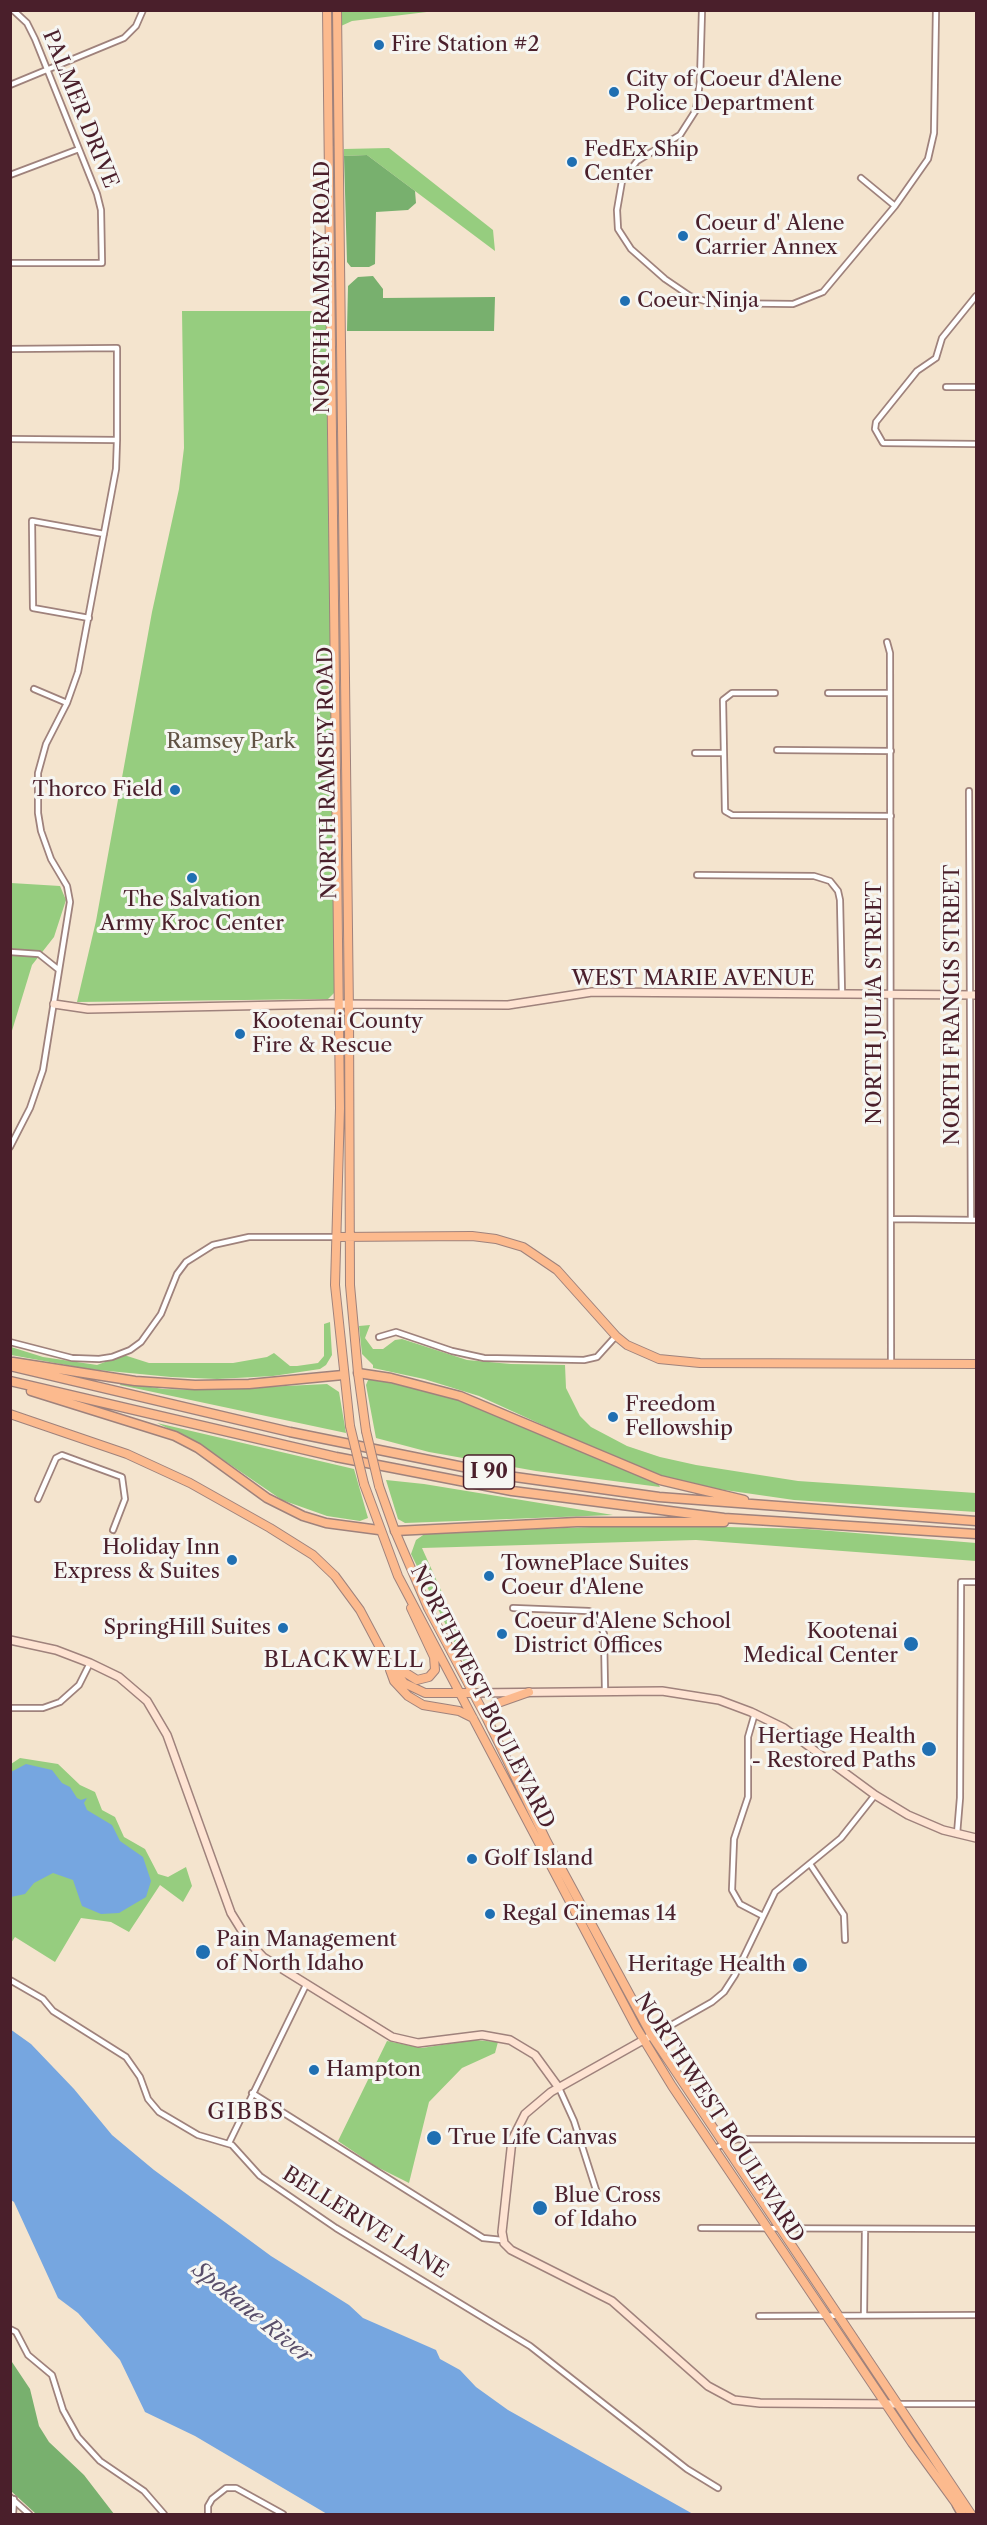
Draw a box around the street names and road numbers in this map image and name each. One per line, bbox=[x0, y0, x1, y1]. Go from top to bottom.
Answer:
street label: PALMER DRIVE bbox=[37, 26, 123, 192]
street label: NORTH RAMSEY ROAD bbox=[310, 161, 336, 413]
street label: NORTH RAMSEY ROAD bbox=[313, 646, 343, 900]
street label: NORTH FRANCIS STREET bbox=[940, 865, 966, 1145]
street label: NORTH JULIA STREET bbox=[862, 881, 888, 1125]
street label: WEST MARIE AVENUE bbox=[572, 966, 814, 992]
road number: I 90 bbox=[464, 1455, 514, 1489]
street label: NORTHWEST BOULEVARD bbox=[404, 1561, 560, 1833]
street label: NORTHWEST BOULEVARD bbox=[629, 1989, 809, 2247]
street label: BELLERIVE LANE bbox=[277, 2162, 453, 2284]

